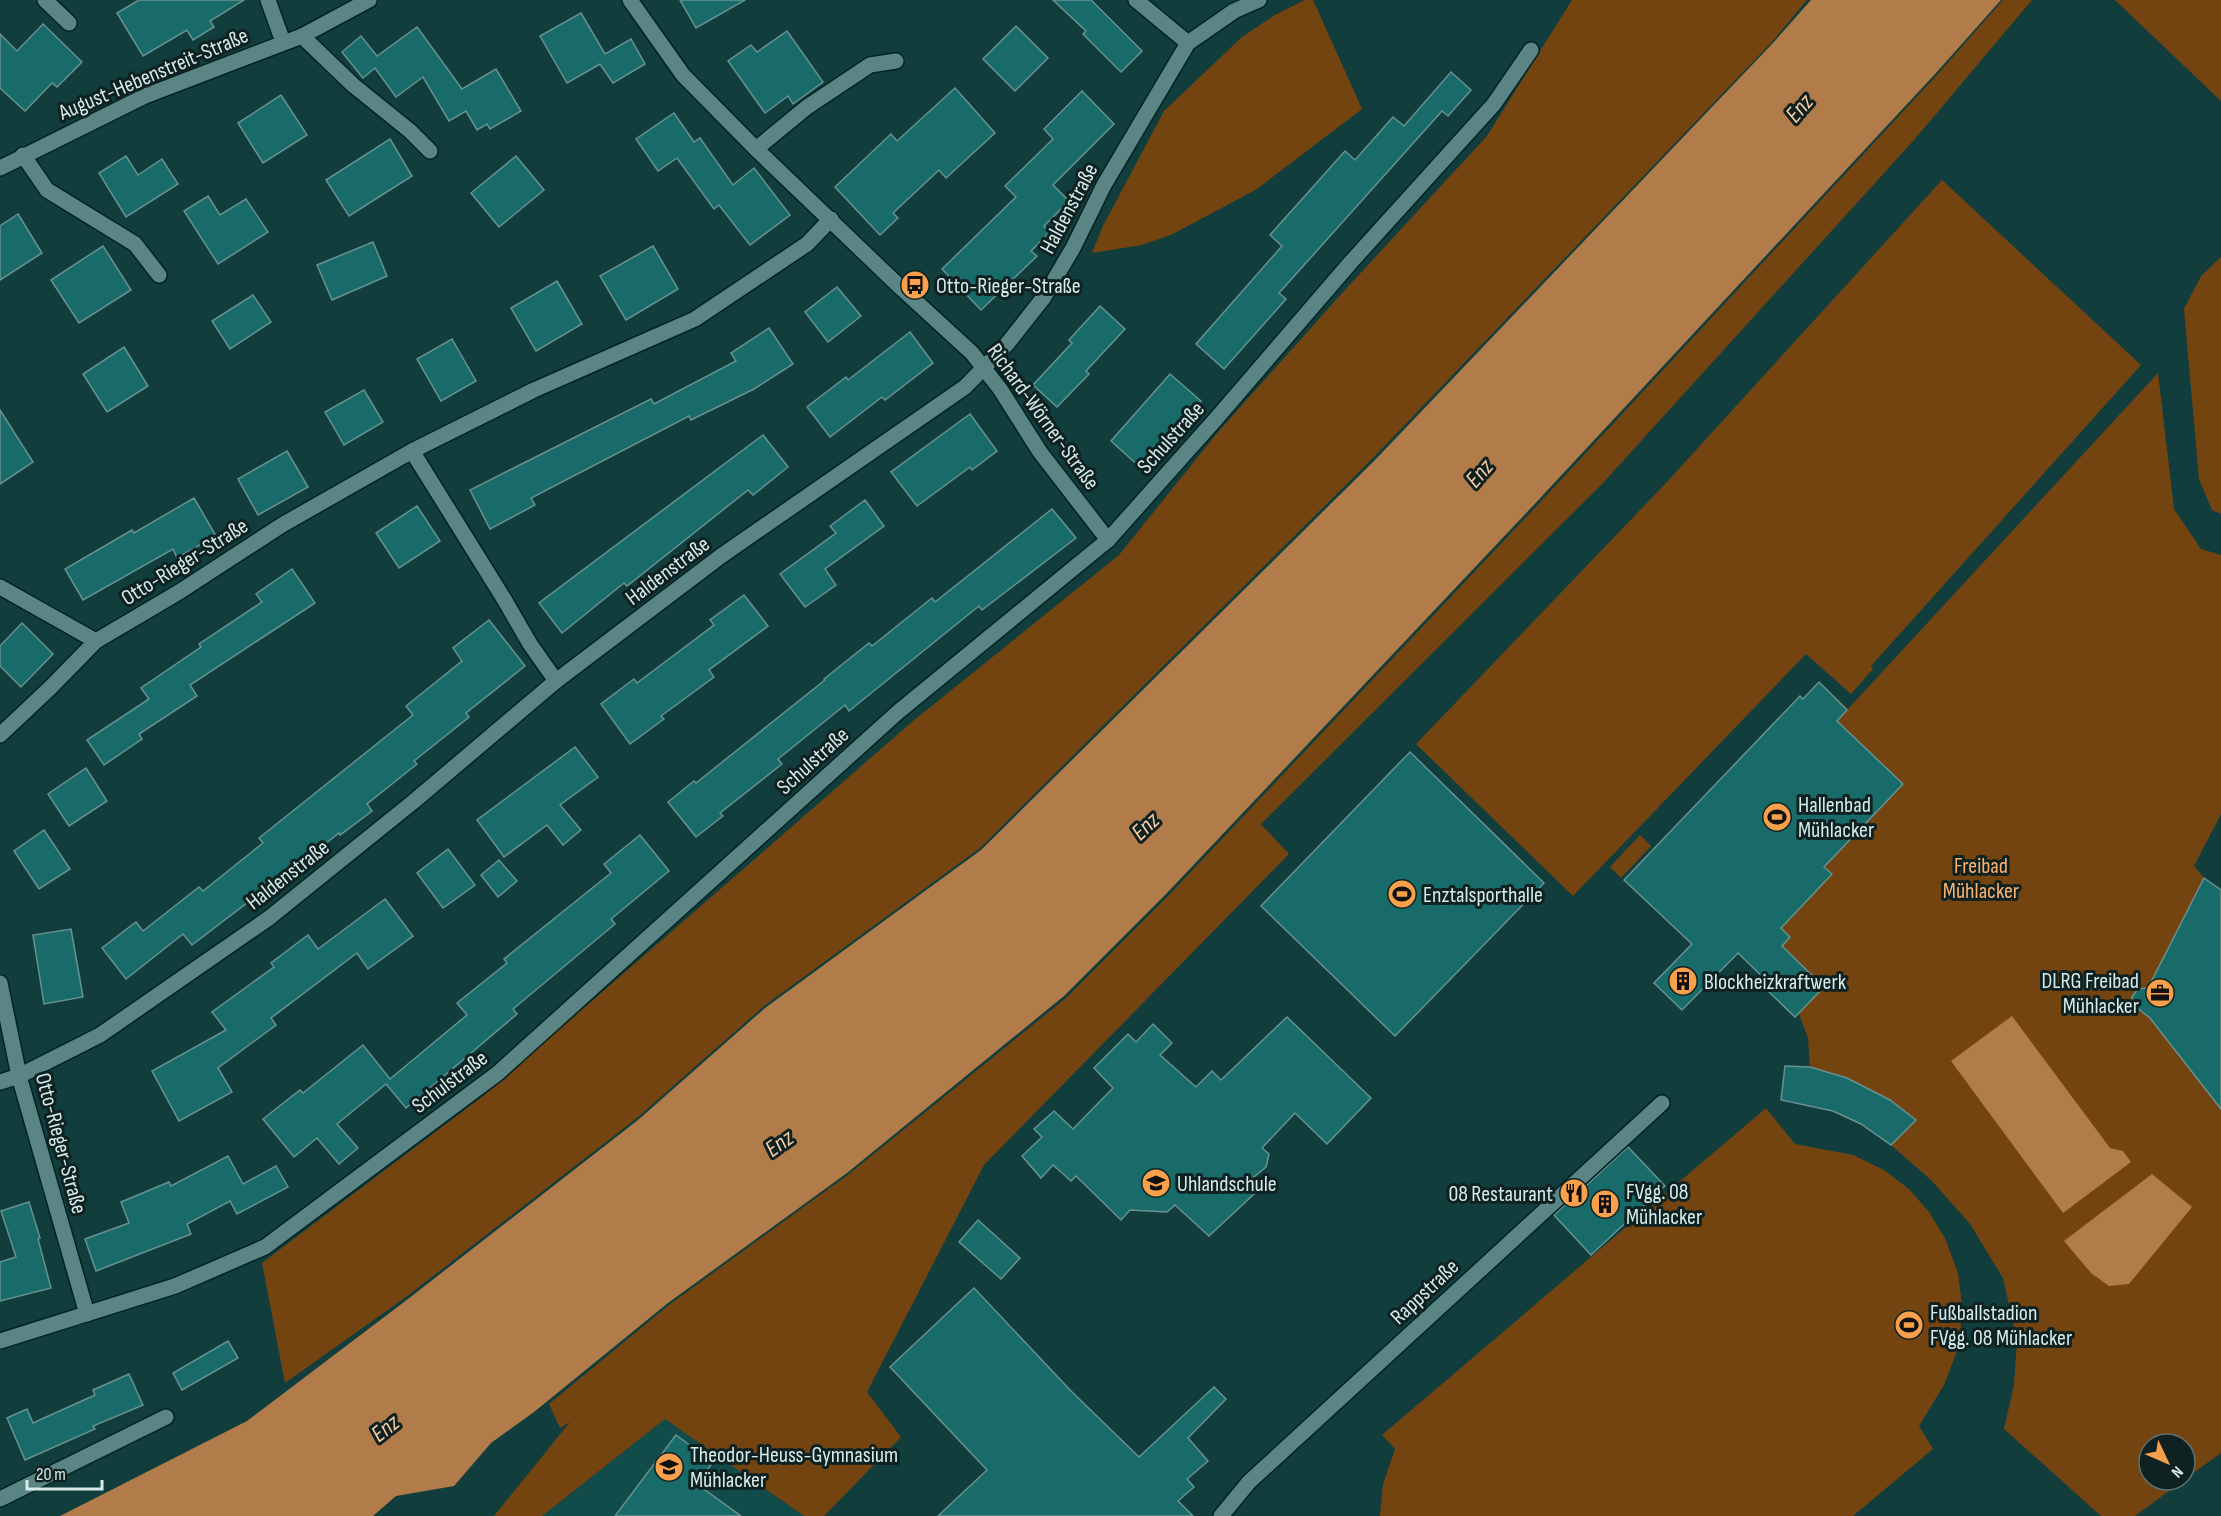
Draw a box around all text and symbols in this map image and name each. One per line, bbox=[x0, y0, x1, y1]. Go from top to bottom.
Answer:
street label: August-Hebenstreit-Straße bbox=[54, 22, 252, 127]
water label: Enz bbox=[1779, 87, 1821, 128]
street label: Haldenstraße bbox=[1034, 159, 1104, 258]
bus stop icon: Otto-Rieger-Straße bbox=[899, 269, 931, 301]
place label: Otto-Rieger-Straße bbox=[936, 273, 1081, 300]
street label: Richard-Wörner-Straße bbox=[981, 339, 1105, 495]
street label: Schulstraße bbox=[1132, 396, 1211, 480]
water label: Enz bbox=[1459, 452, 1501, 493]
street label: Otto-Rieger-Straße bbox=[116, 512, 253, 612]
street label: Haldenstraße bbox=[621, 531, 715, 612]
street label: Schulstraße bbox=[771, 722, 855, 801]
place label: Hallenbad Mühlacker bbox=[1798, 792, 1874, 844]
sports icon: Hallenbad Mühlacker bbox=[1761, 801, 1793, 833]
water label: Enz bbox=[1125, 805, 1167, 847]
street label: Haldenstraße bbox=[241, 834, 335, 916]
park label: Freibad Mühlacker bbox=[1943, 853, 2019, 905]
sports icon: Enztalsporthalle bbox=[1386, 878, 1418, 910]
place label: Enztalsporthalle bbox=[1423, 882, 1543, 909]
building icon: Blockheizkraftwerk bbox=[1667, 965, 1699, 997]
place label: DLRG Freibad Mühlacker bbox=[2042, 968, 2139, 1020]
place label: Blockheizkraftwerk bbox=[1704, 969, 1847, 996]
office icon: DLRG Freibad Mühlacker bbox=[2144, 977, 2176, 1009]
street label: Schulstraße bbox=[407, 1045, 493, 1119]
street label: Otto-Rieger-Straße bbox=[29, 1070, 92, 1217]
water label: Enz bbox=[759, 1123, 800, 1163]
school or university icon: Uhlandschule bbox=[1140, 1167, 1172, 1199]
place label: Uhlandschule bbox=[1177, 1171, 1277, 1198]
restaurant icon: 08 Restaurant bbox=[1558, 1177, 1590, 1209]
place label: FVgg. 08 Mühlacker bbox=[1626, 1179, 1702, 1231]
place label: 08 Restaurant bbox=[1448, 1181, 1553, 1208]
building icon: FVgg. 08 Mühlacker bbox=[1589, 1188, 1621, 1220]
street label: Rappstraße bbox=[1385, 1254, 1465, 1331]
place label: Fußballstadion FVgg. 08 Mühlacker bbox=[1930, 1300, 2072, 1352]
sports icon: Fußballstadion FVgg. 08 Mühlacker bbox=[1893, 1309, 1925, 1341]
water label: Enz bbox=[365, 1407, 407, 1448]
north arrow bbox=[2137, 1432, 2197, 1492]
place label: Theodor-Heuss-Gymnasium Mühlacker bbox=[690, 1442, 898, 1494]
school or university icon: Theodor-Heuss-Gymnasium Mühlacker bbox=[653, 1451, 685, 1483]
scale bar bbox=[27, 1453, 102, 1491]
text: N bbox=[2167, 1462, 2187, 1481]
text: 20 m bbox=[36, 1464, 66, 1485]

